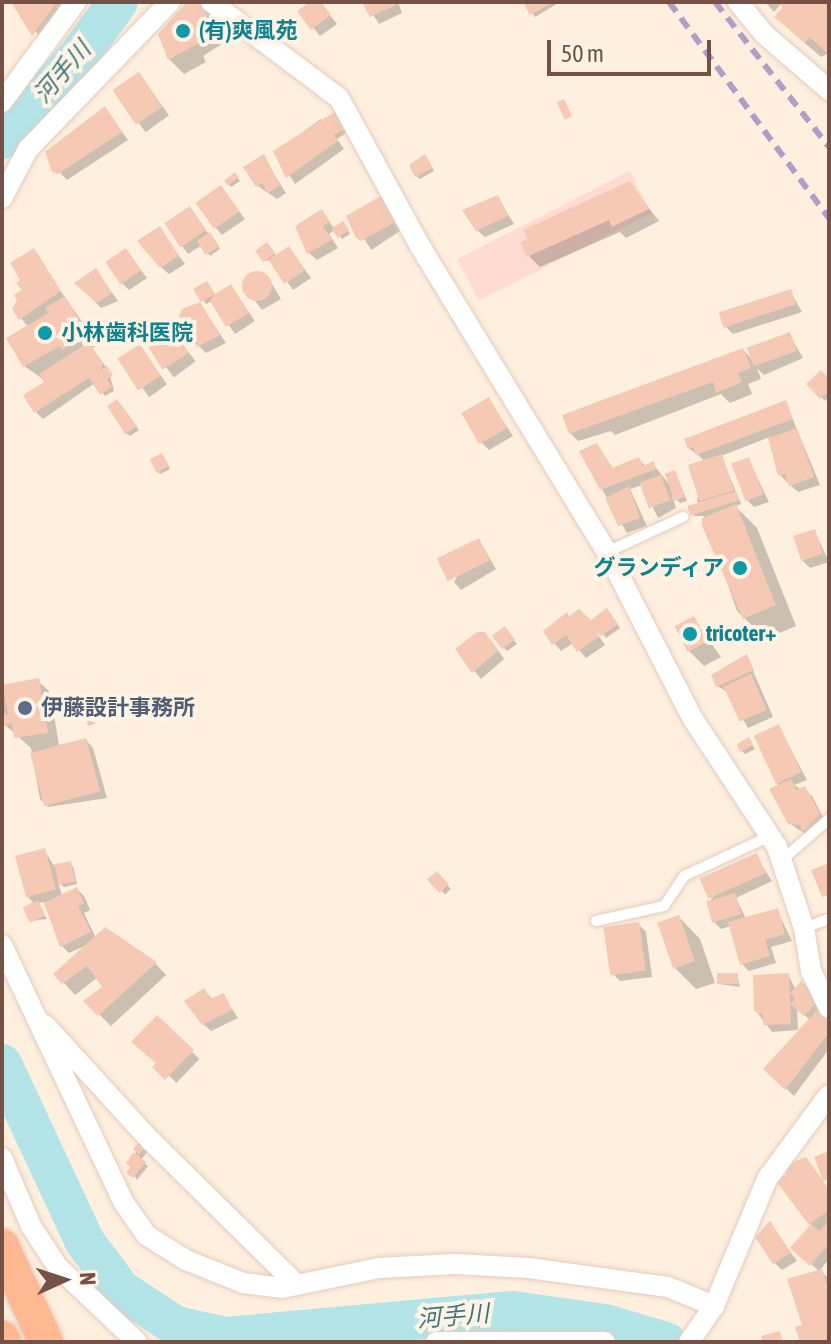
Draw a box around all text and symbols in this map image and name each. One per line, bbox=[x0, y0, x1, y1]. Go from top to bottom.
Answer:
place label: (有)爽風苑 bbox=[199, 18, 298, 44]
marker: (有)爽風苑 bbox=[174, 22, 192, 40]
scale bar bbox=[551, 24, 715, 74]
water label: 河手川 bbox=[28, 35, 96, 109]
text: 50 m bbox=[561, 40, 604, 67]
place label: 小林歯科医院 bbox=[61, 320, 193, 346]
marker: 小林歯科医院 bbox=[36, 324, 54, 342]
place label: グランディア bbox=[592, 555, 724, 581]
marker: グランディア bbox=[731, 559, 749, 577]
place label: tricoter+ bbox=[706, 621, 776, 647]
marker: tricoter+ bbox=[681, 625, 699, 643]
place label: 伊藤設計事務所 bbox=[41, 695, 195, 721]
marker: 伊藤設計事務所 bbox=[16, 699, 34, 717]
north arrow bbox=[24, 1240, 104, 1320]
text: N bbox=[75, 1272, 101, 1286]
water label: 河手川 bbox=[416, 1299, 490, 1333]

